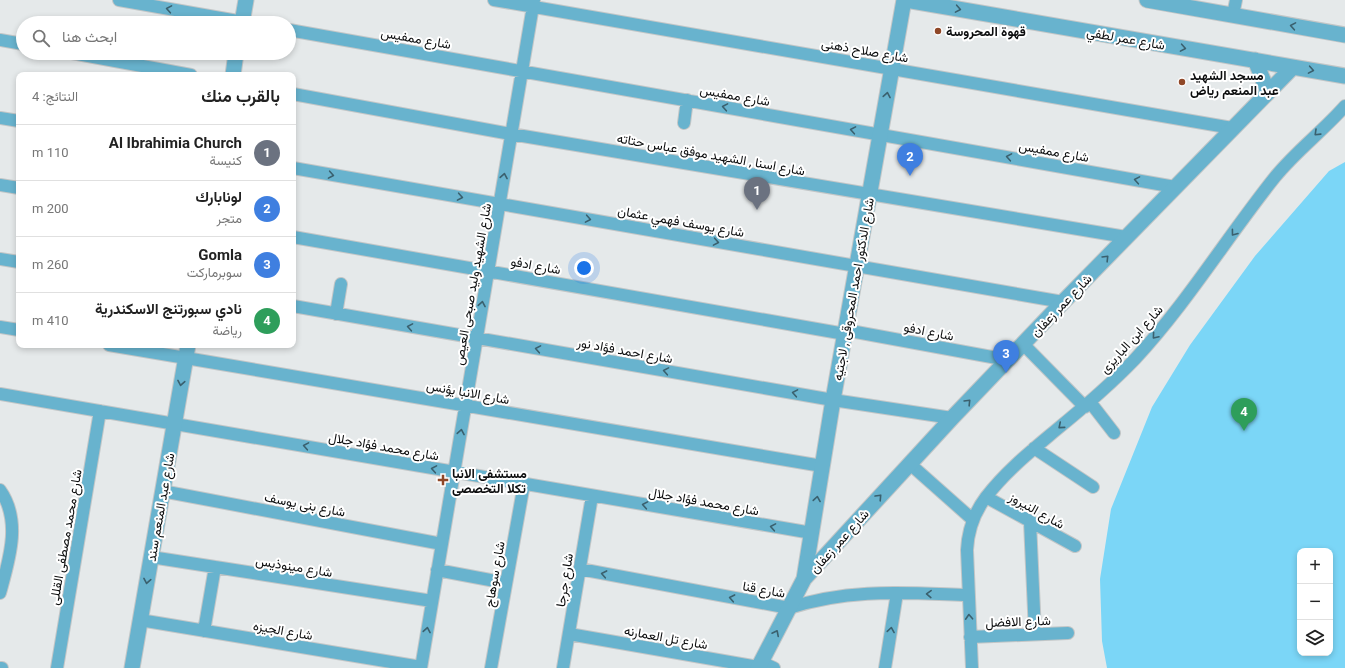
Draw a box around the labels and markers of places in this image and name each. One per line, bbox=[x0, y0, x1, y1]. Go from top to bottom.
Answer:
place label: قهوة المحروسة bbox=[946, 24, 1026, 40]
marker: قهوة المحروسة bbox=[933, 26, 943, 36]
place label: مسجد الشهيد عبد المنعم رياض bbox=[1190, 68, 1279, 99]
marker: مسجد الشهيد عبد المنعم رياض bbox=[1177, 77, 1187, 87]
pin: 2 bbox=[897, 143, 923, 176]
pin: 1 bbox=[744, 177, 770, 210]
pin: 3 bbox=[993, 340, 1019, 373]
pin: 4 bbox=[1231, 398, 1257, 431]
place label: مستشفى الانبا تكلا التخصصى bbox=[452, 466, 527, 496]
marker: مستشفى الانبا تكلا التخصصى bbox=[437, 474, 449, 486]

